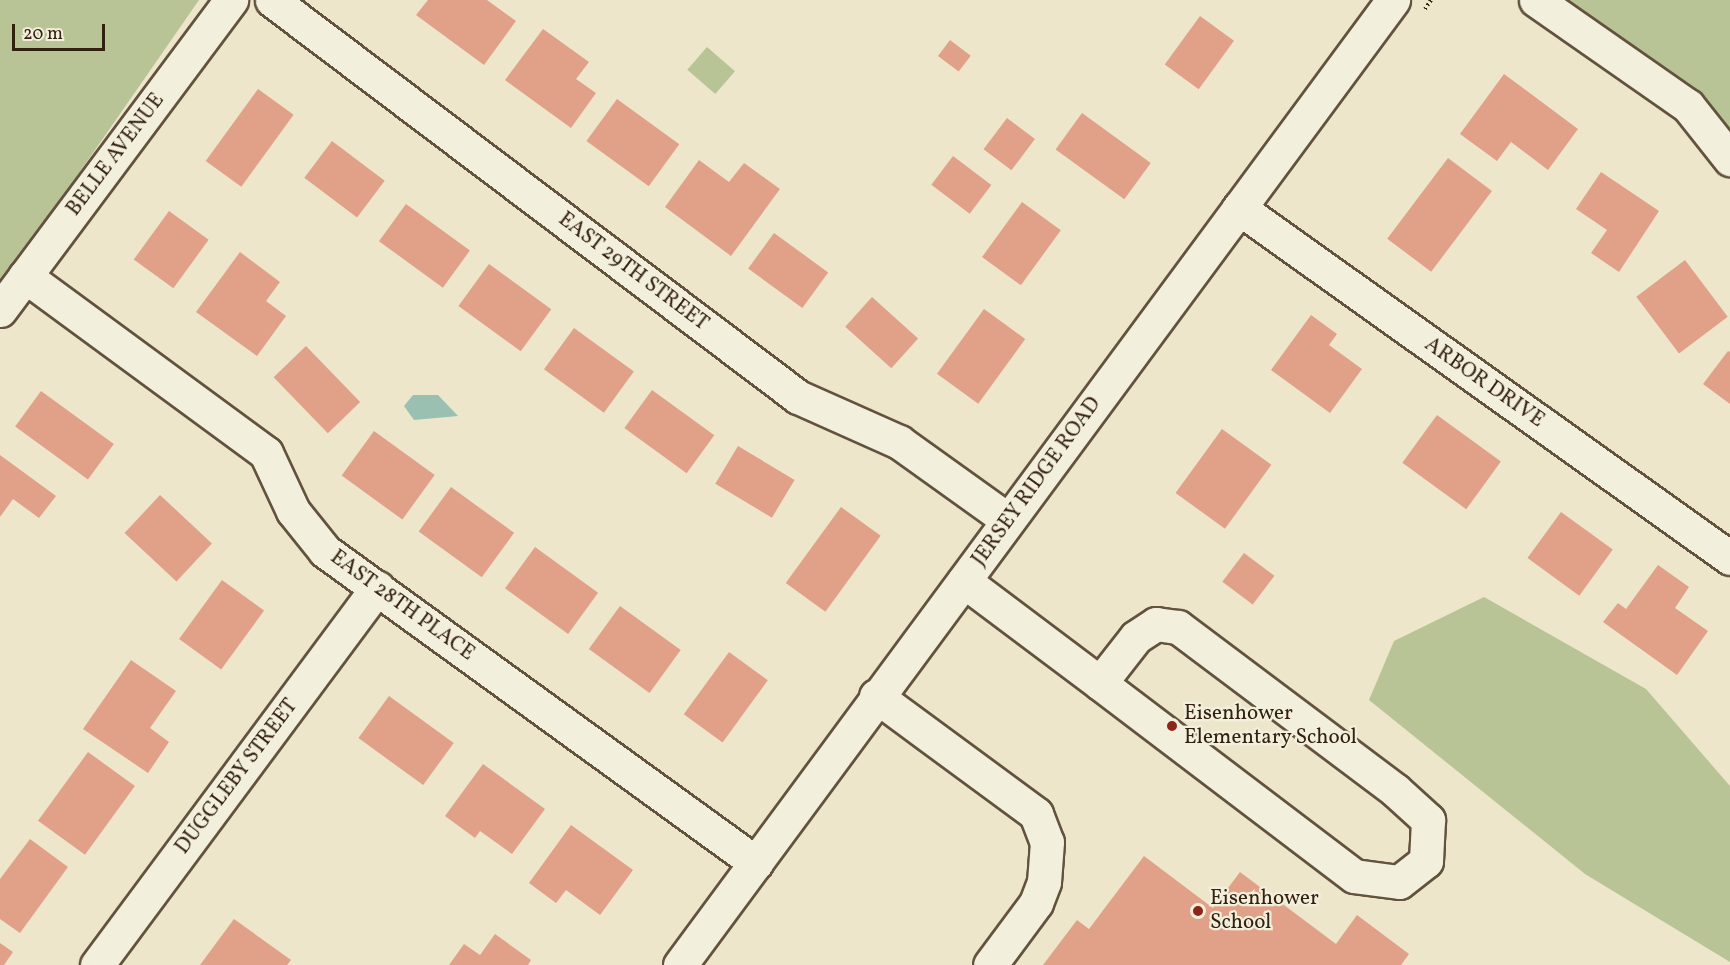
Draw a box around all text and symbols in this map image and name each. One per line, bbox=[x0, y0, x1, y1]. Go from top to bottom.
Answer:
scale bar bbox=[15, 12, 108, 50]
text: 20 m bbox=[23, 22, 63, 47]
street label: BELLE AVENUE bbox=[62, 89, 170, 221]
street label: EAST 29TH STREET bbox=[553, 207, 713, 337]
street label: ARBOR DRIVE bbox=[1419, 332, 1549, 434]
street label: JERSEY RIDGE ROAD bbox=[967, 392, 1107, 572]
street label: EAST 28TH PLACE bbox=[325, 545, 479, 667]
street label: DUGGLEBY STREET bbox=[170, 694, 304, 860]
place label: Eisenhower Elementary School bbox=[1184, 701, 1358, 751]
marker: Eisenhower Elementary School bbox=[1165, 719, 1179, 733]
place label: Eisenhower School bbox=[1210, 886, 1319, 936]
marker: Eisenhower School bbox=[1191, 904, 1205, 918]

